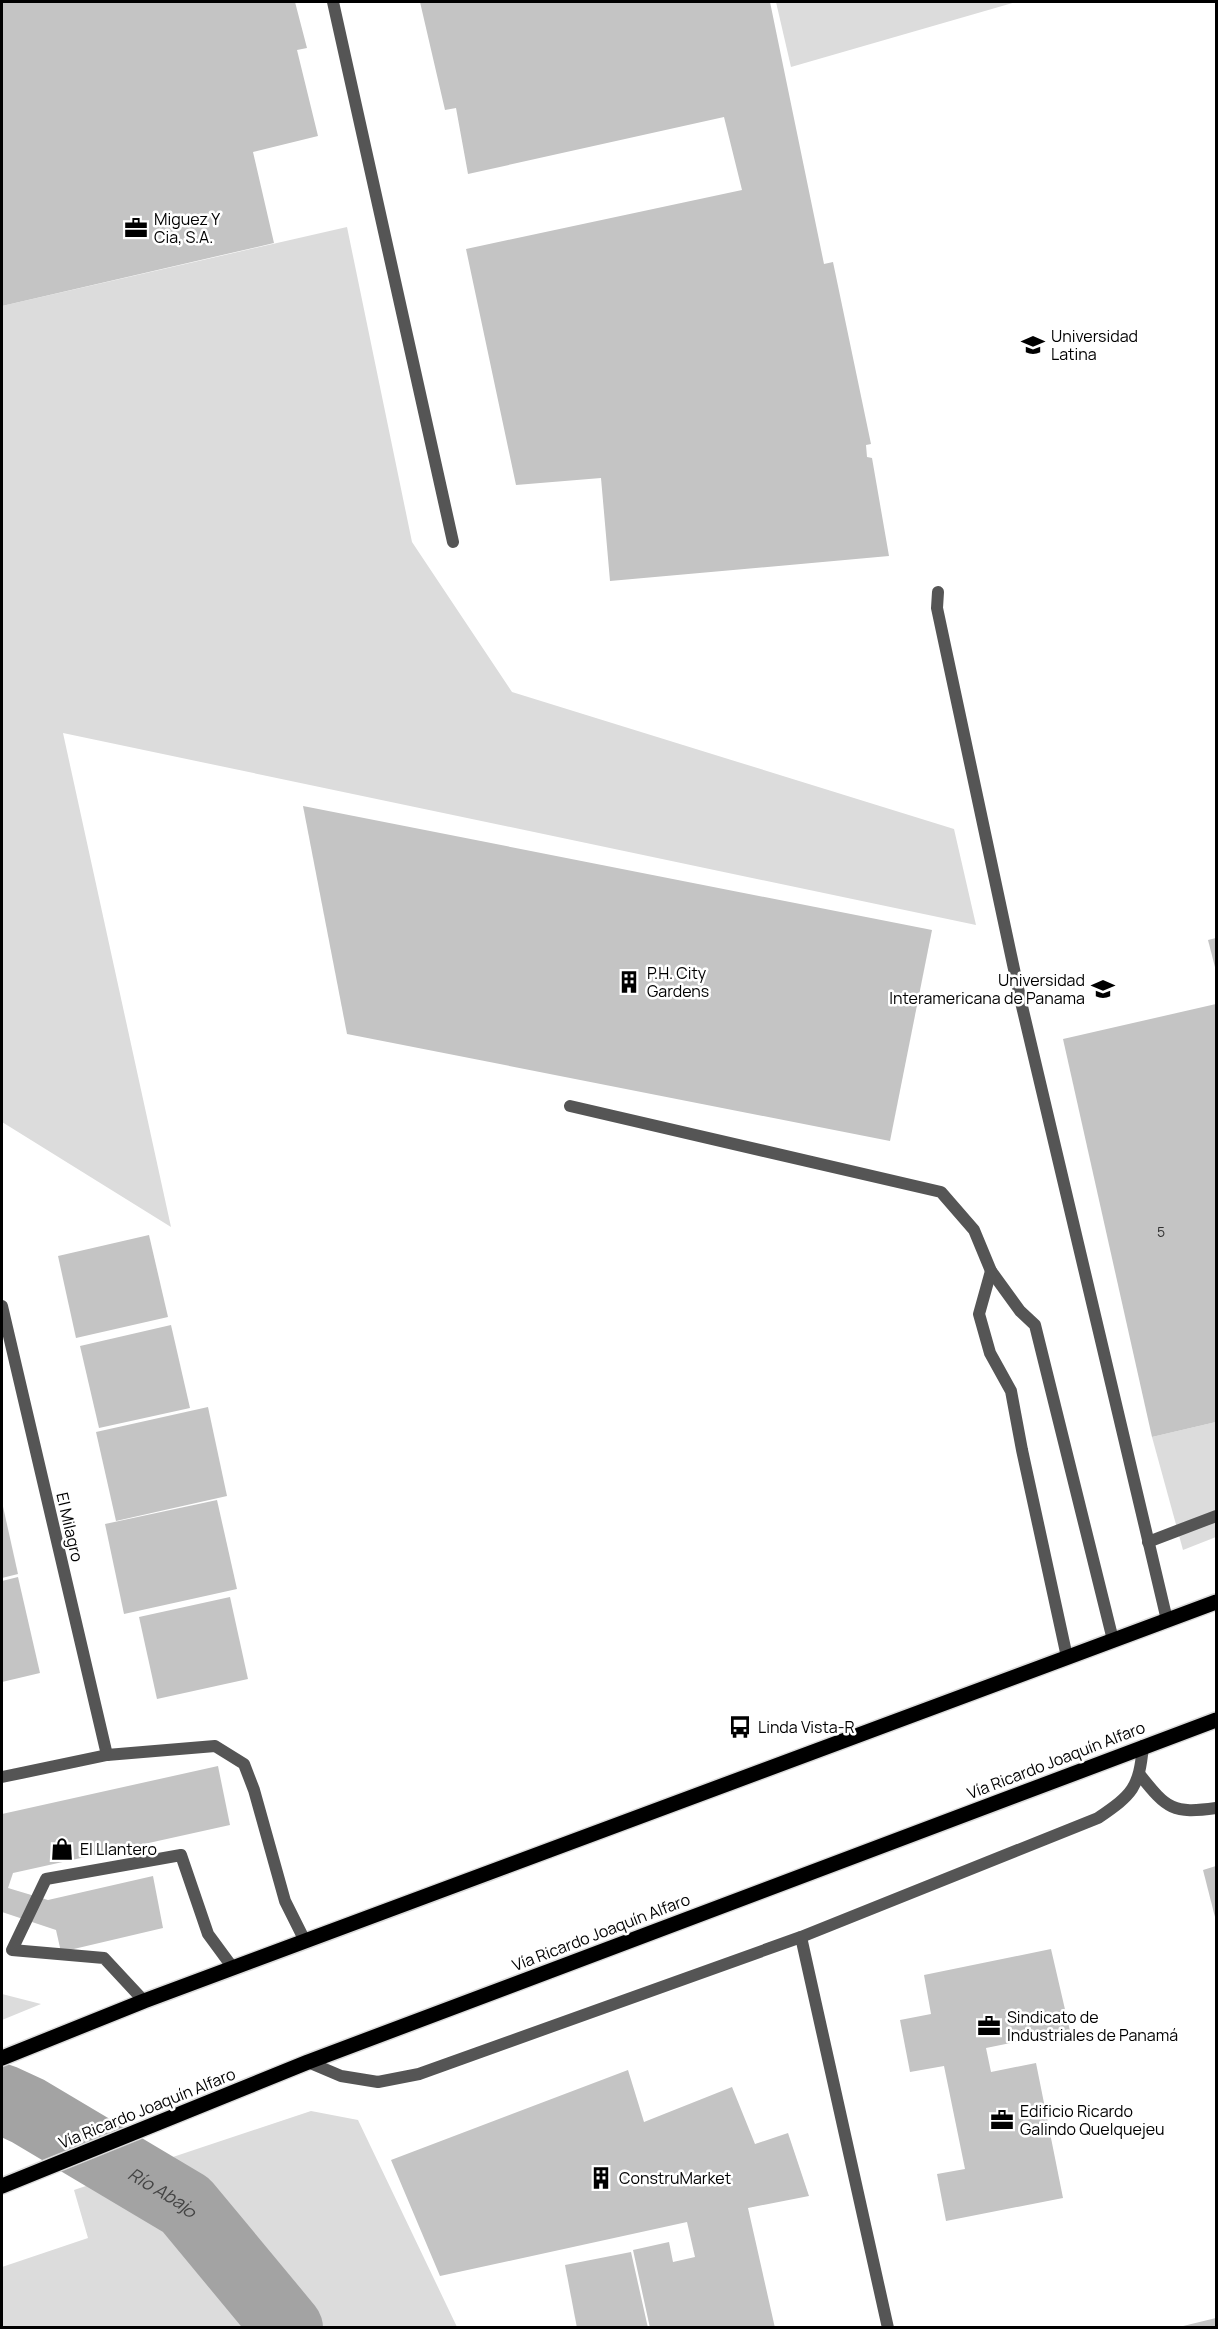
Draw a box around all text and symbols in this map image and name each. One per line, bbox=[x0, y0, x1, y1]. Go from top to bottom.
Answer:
place label: Miguez Y Cia, S.A. bbox=[154, 208, 220, 248]
office icon: Miguez Y Cia, S.A. bbox=[123, 215, 149, 241]
place label: Universidad Latina bbox=[1051, 325, 1138, 365]
school or university icon: Universidad Latina bbox=[1020, 332, 1046, 358]
place label: P.H. City Gardens bbox=[647, 962, 709, 1002]
building icon: P.H. City Gardens bbox=[616, 969, 642, 995]
place label: Universidad Interamericana de Panama bbox=[889, 969, 1085, 1009]
school or university icon: Universidad Interamericana de Panama bbox=[1090, 976, 1116, 1002]
house number: 5 bbox=[1157, 1222, 1165, 1241]
street label: El Milagro bbox=[51, 1490, 89, 1564]
bus stop icon: Linda Vista-R bbox=[727, 1714, 753, 1740]
place label: Linda Vista-R bbox=[758, 1716, 855, 1738]
street label: Vía Ricardo Joaquín Alfaro bbox=[964, 1716, 1148, 1804]
shop icon: El Llantero bbox=[49, 1836, 75, 1862]
place label: El Llantero bbox=[80, 1838, 157, 1860]
street label: Vía Ricardo Joaquín Alfaro bbox=[509, 1888, 693, 1976]
place label: Sindicato de Industriales de Panamá bbox=[1007, 2006, 1178, 2046]
office icon: Sindicato de Industriales de Panamá bbox=[976, 2013, 1002, 2039]
street label: Vía Ricardo Joaquín Alfaro bbox=[55, 2062, 239, 2154]
place label: Edificio Ricardo Galindo Quelquejeu bbox=[1020, 2100, 1165, 2140]
office icon: Edificio Ricardo Galindo Quelquejeu bbox=[989, 2107, 1015, 2133]
water label: Río Abajo bbox=[124, 2161, 204, 2223]
building icon: ConstruMarket bbox=[588, 2165, 614, 2191]
place label: ConstruMarket bbox=[619, 2167, 731, 2189]

